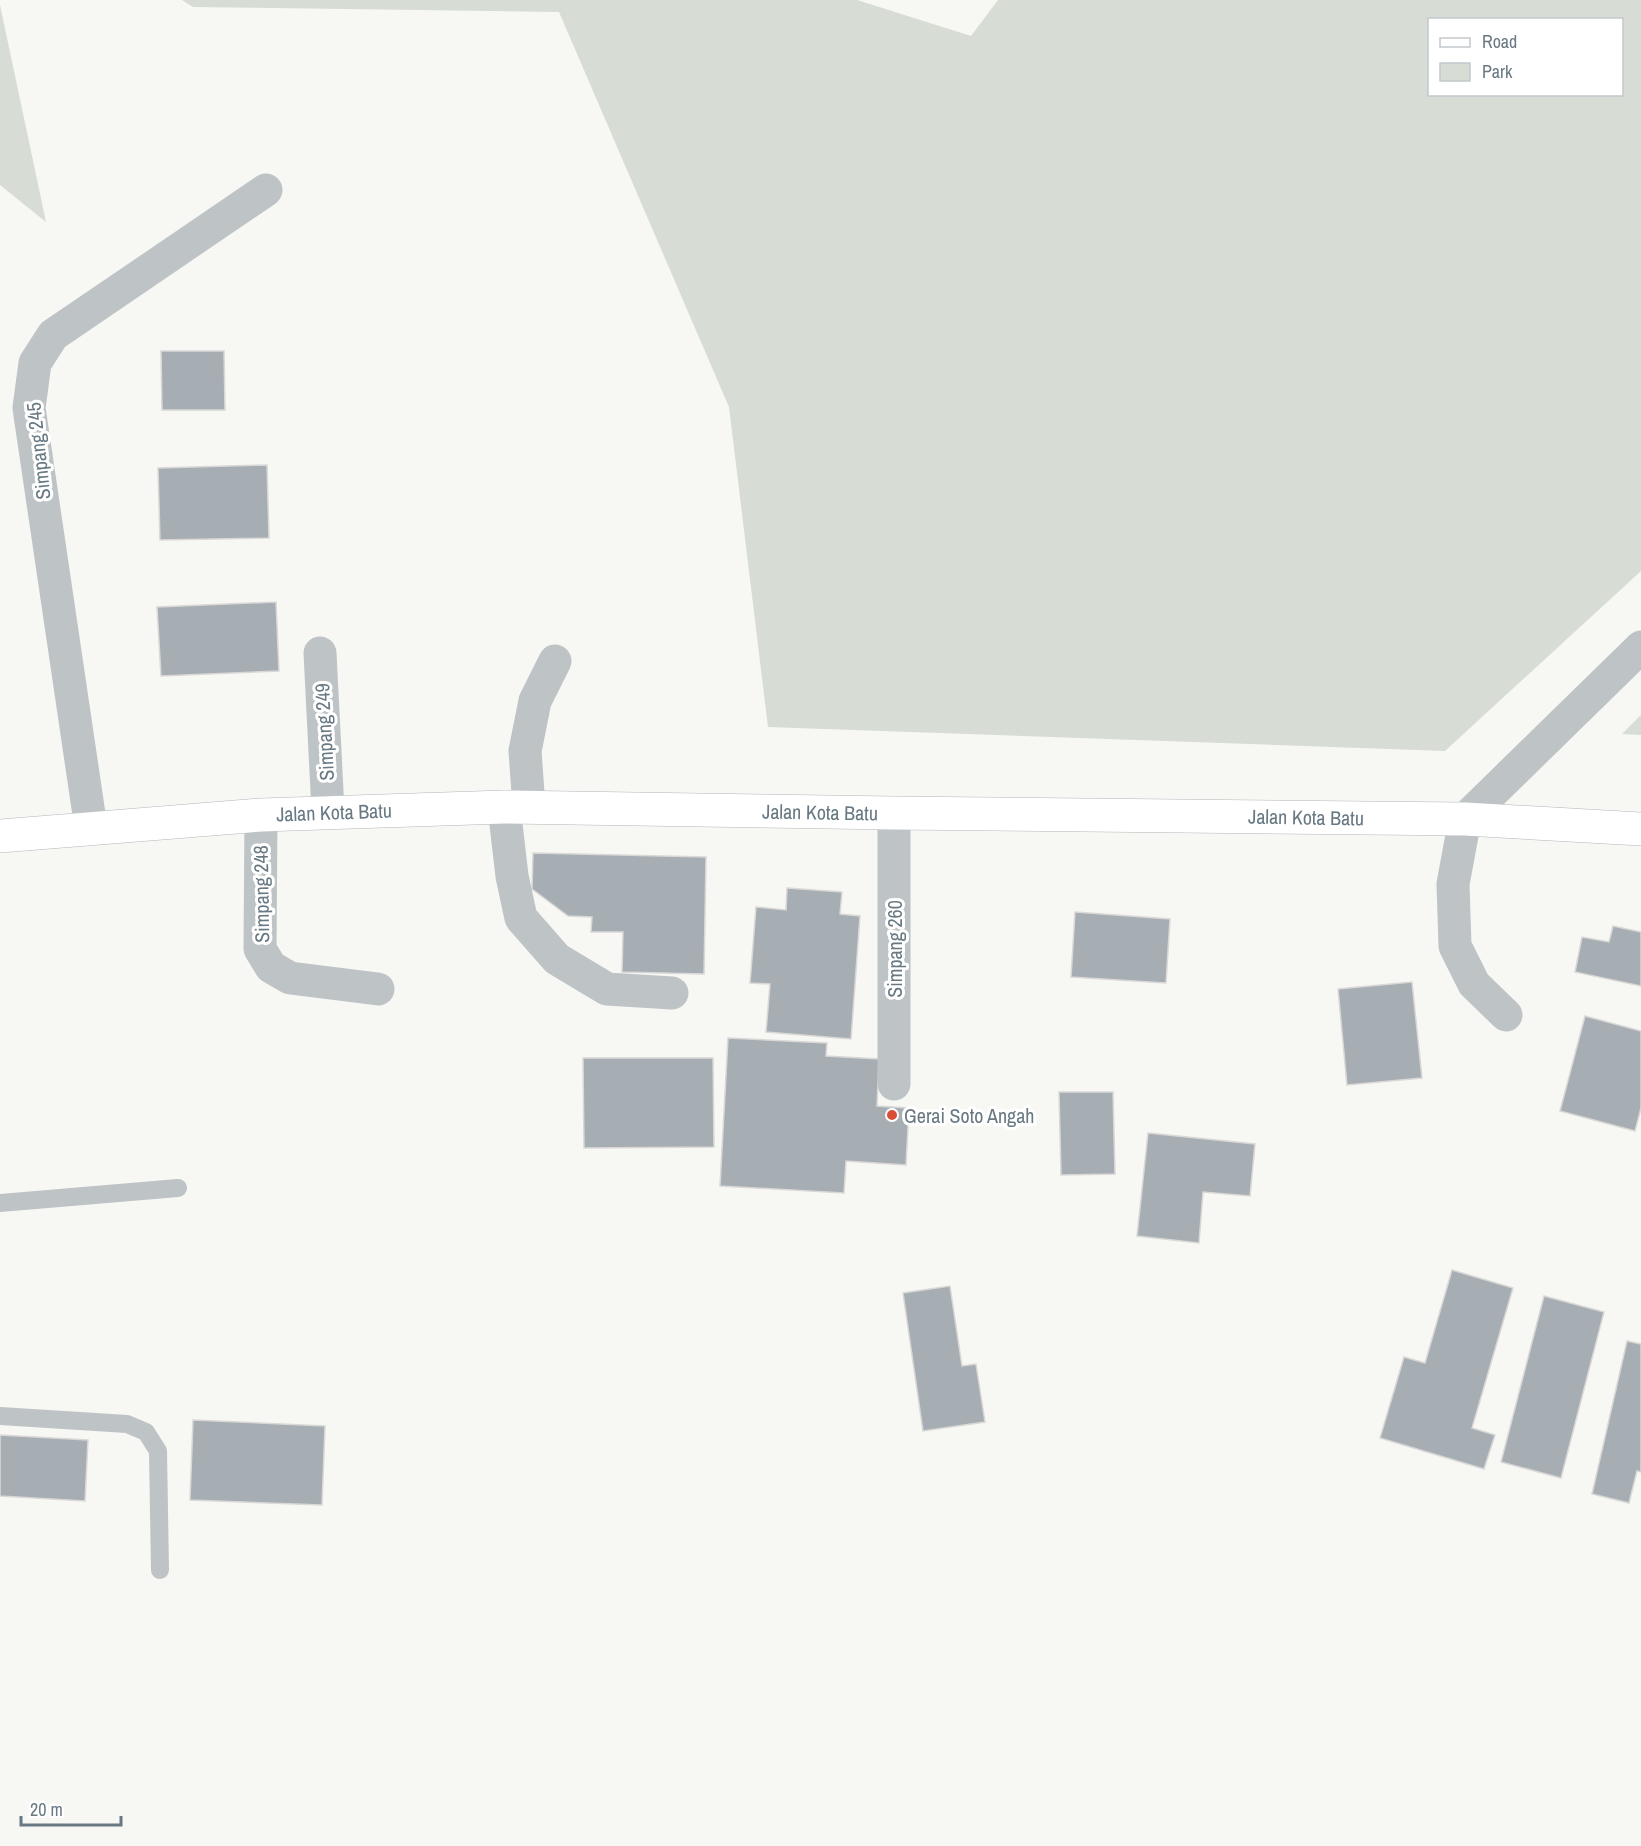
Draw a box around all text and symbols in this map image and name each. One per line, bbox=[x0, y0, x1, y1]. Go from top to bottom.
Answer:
legend bbox=[1428, 18, 1623, 96]
text: Road bbox=[1482, 29, 1517, 54]
text: Park bbox=[1482, 59, 1513, 84]
street label: Simpang 245 bbox=[19, 401, 57, 501]
street label: Simpang 249 bbox=[308, 683, 340, 781]
street label: Jalan Kota Batu bbox=[276, 796, 392, 828]
street label: Jalan Kota Batu bbox=[762, 797, 878, 827]
street label: Jalan Kota Batu bbox=[1248, 802, 1364, 832]
street label: Simpang 248 bbox=[247, 845, 275, 943]
street label: Simpang 260 bbox=[881, 900, 908, 998]
place label: Gerai Soto Angah bbox=[904, 1102, 1034, 1129]
marker: Gerai Soto Angah bbox=[885, 1108, 899, 1122]
scale bar bbox=[21, 1789, 122, 1827]
text: 20 m bbox=[30, 1797, 63, 1822]

